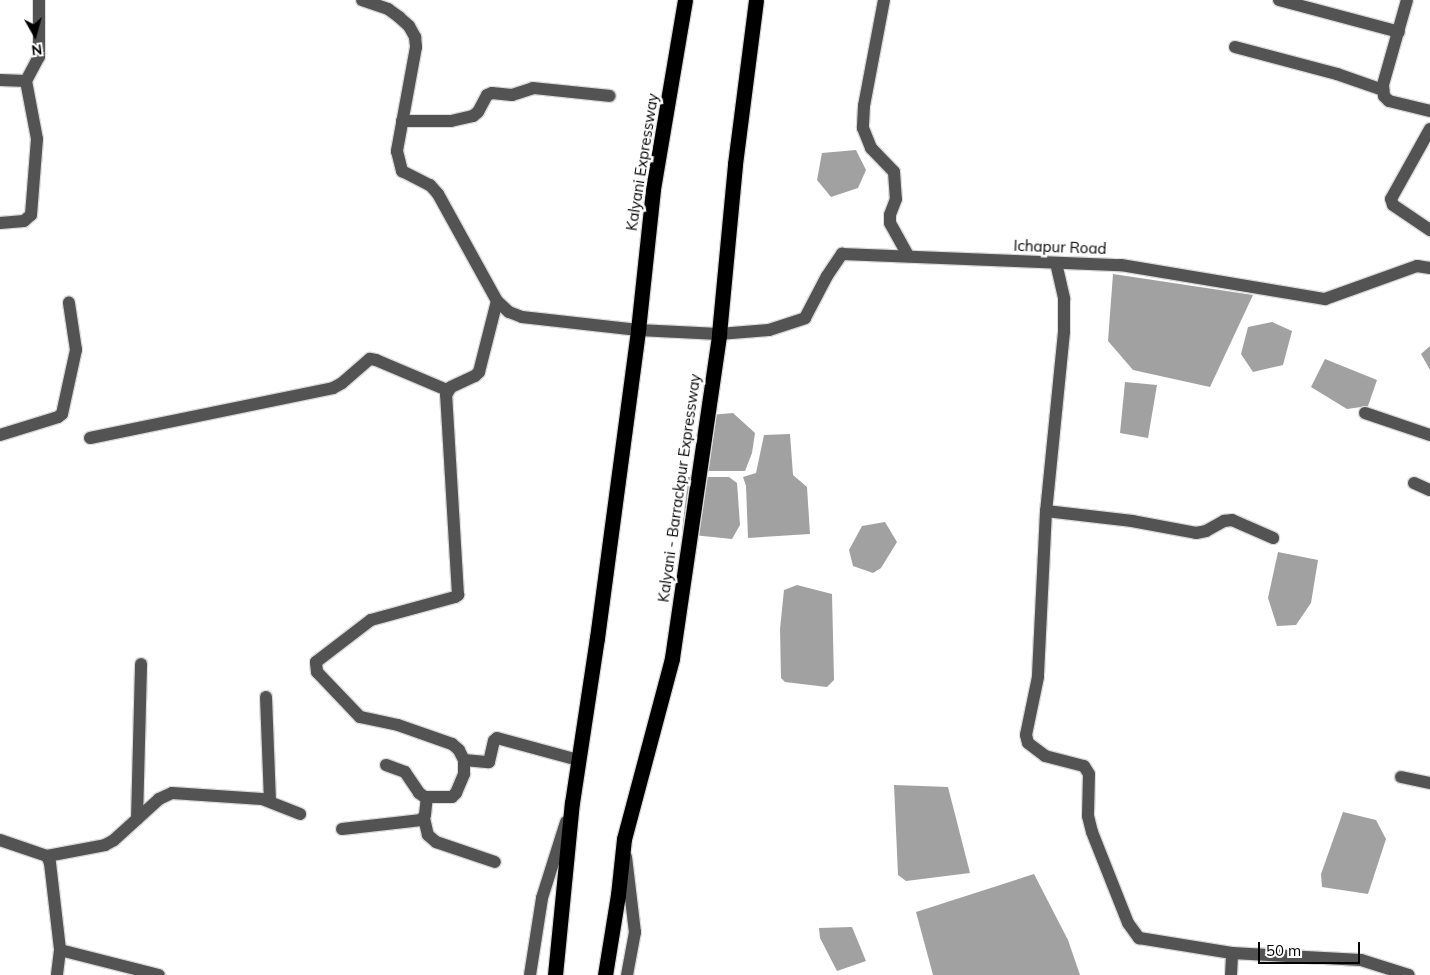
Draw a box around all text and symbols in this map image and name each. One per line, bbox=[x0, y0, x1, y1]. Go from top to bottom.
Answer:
north arrow bbox=[10, 10, 60, 60]
text: N bbox=[30, 40, 43, 59]
street label: Kalyani Expressway bbox=[622, 92, 662, 232]
street label: Ichapur Road bbox=[1013, 236, 1107, 258]
street label: Kalyani - Barrackpur Expressway bbox=[654, 373, 704, 603]
scale bar bbox=[1260, 932, 1362, 964]
text: 50 m bbox=[1266, 941, 1301, 960]

